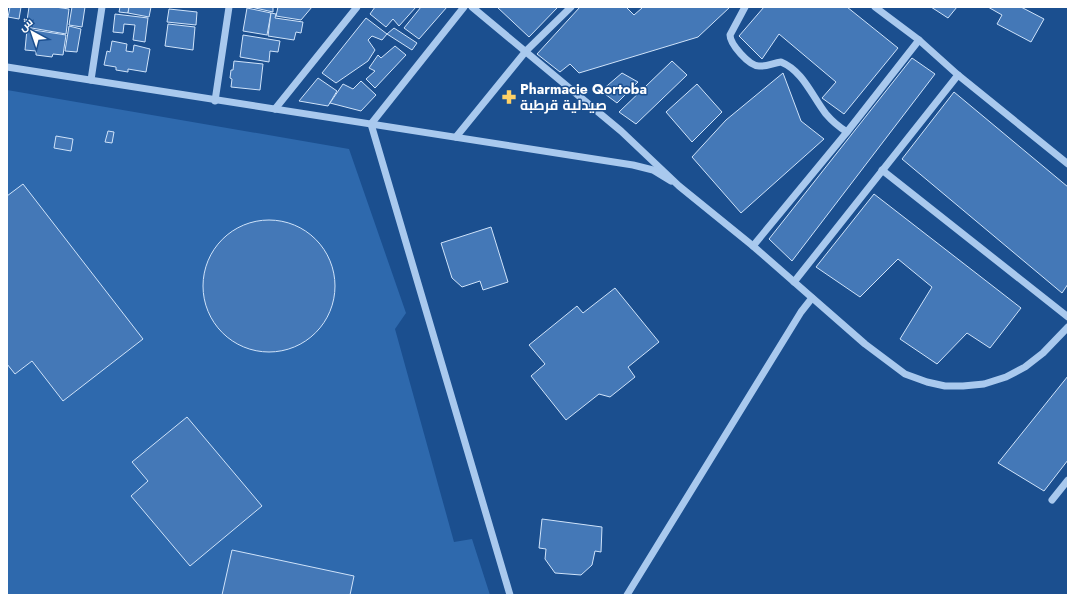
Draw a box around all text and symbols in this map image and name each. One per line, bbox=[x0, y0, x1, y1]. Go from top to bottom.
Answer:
north arrow bbox=[12, 12, 52, 52]
text: ش bbox=[15, 14, 36, 35]
place label: Pharmacie Qortoba صيدلية قرطبة bbox=[520, 79, 647, 115]
pharmacy icon: Pharmacie Qortoba صيدلية قرطبة bbox=[501, 89, 517, 105]

